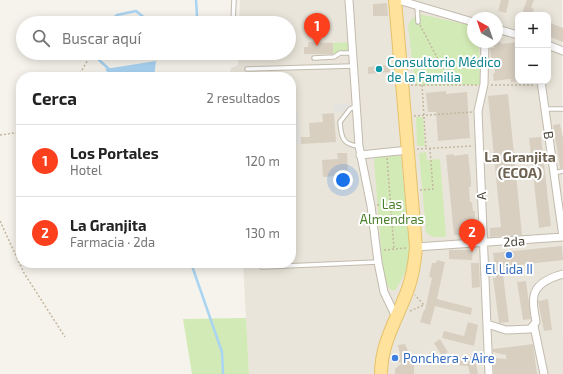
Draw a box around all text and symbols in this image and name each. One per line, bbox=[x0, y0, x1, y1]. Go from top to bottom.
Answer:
north arrow bbox=[467, 12, 503, 48]
map controls bbox=[515, 12, 551, 84]
button: + bbox=[515, 12, 551, 48]
pin: 1 bbox=[304, 13, 330, 46]
search box bbox=[16, 16, 296, 60]
icon: search bbox=[30, 27, 52, 49]
text: Buscar aquí bbox=[62, 29, 141, 47]
button: − bbox=[515, 48, 551, 84]
place label: Consultorio Médico de la Familia bbox=[387, 54, 501, 85]
marker: Consultorio Médico de la Familia bbox=[374, 64, 384, 74]
text: Cerca bbox=[32, 88, 77, 108]
text: 2 resultados bbox=[206, 90, 280, 106]
street label: B bbox=[541, 130, 557, 140]
text: Los Portales bbox=[70, 144, 159, 162]
district label: La Granjita (ECOA) bbox=[484, 148, 556, 181]
text: 1 bbox=[42, 153, 48, 169]
text: 120 m bbox=[245, 153, 280, 169]
text: Hotel bbox=[70, 162, 102, 178]
your location bbox=[333, 170, 353, 190]
street label: A bbox=[473, 192, 489, 200]
park label: Las Almendras bbox=[360, 196, 424, 227]
text: La Granjita bbox=[70, 216, 146, 234]
pin: 2 bbox=[459, 219, 485, 252]
text: 2 bbox=[41, 225, 49, 241]
text: 130 m bbox=[245, 225, 280, 241]
street label: 2da bbox=[503, 232, 525, 250]
text: Farmacia · 2da bbox=[70, 234, 155, 250]
marker: El Lida II bbox=[504, 250, 514, 260]
place label: El Lida II bbox=[485, 261, 533, 277]
place label: Ponchera + Aire bbox=[403, 350, 495, 366]
marker: Ponchera + Aire bbox=[390, 353, 400, 363]

